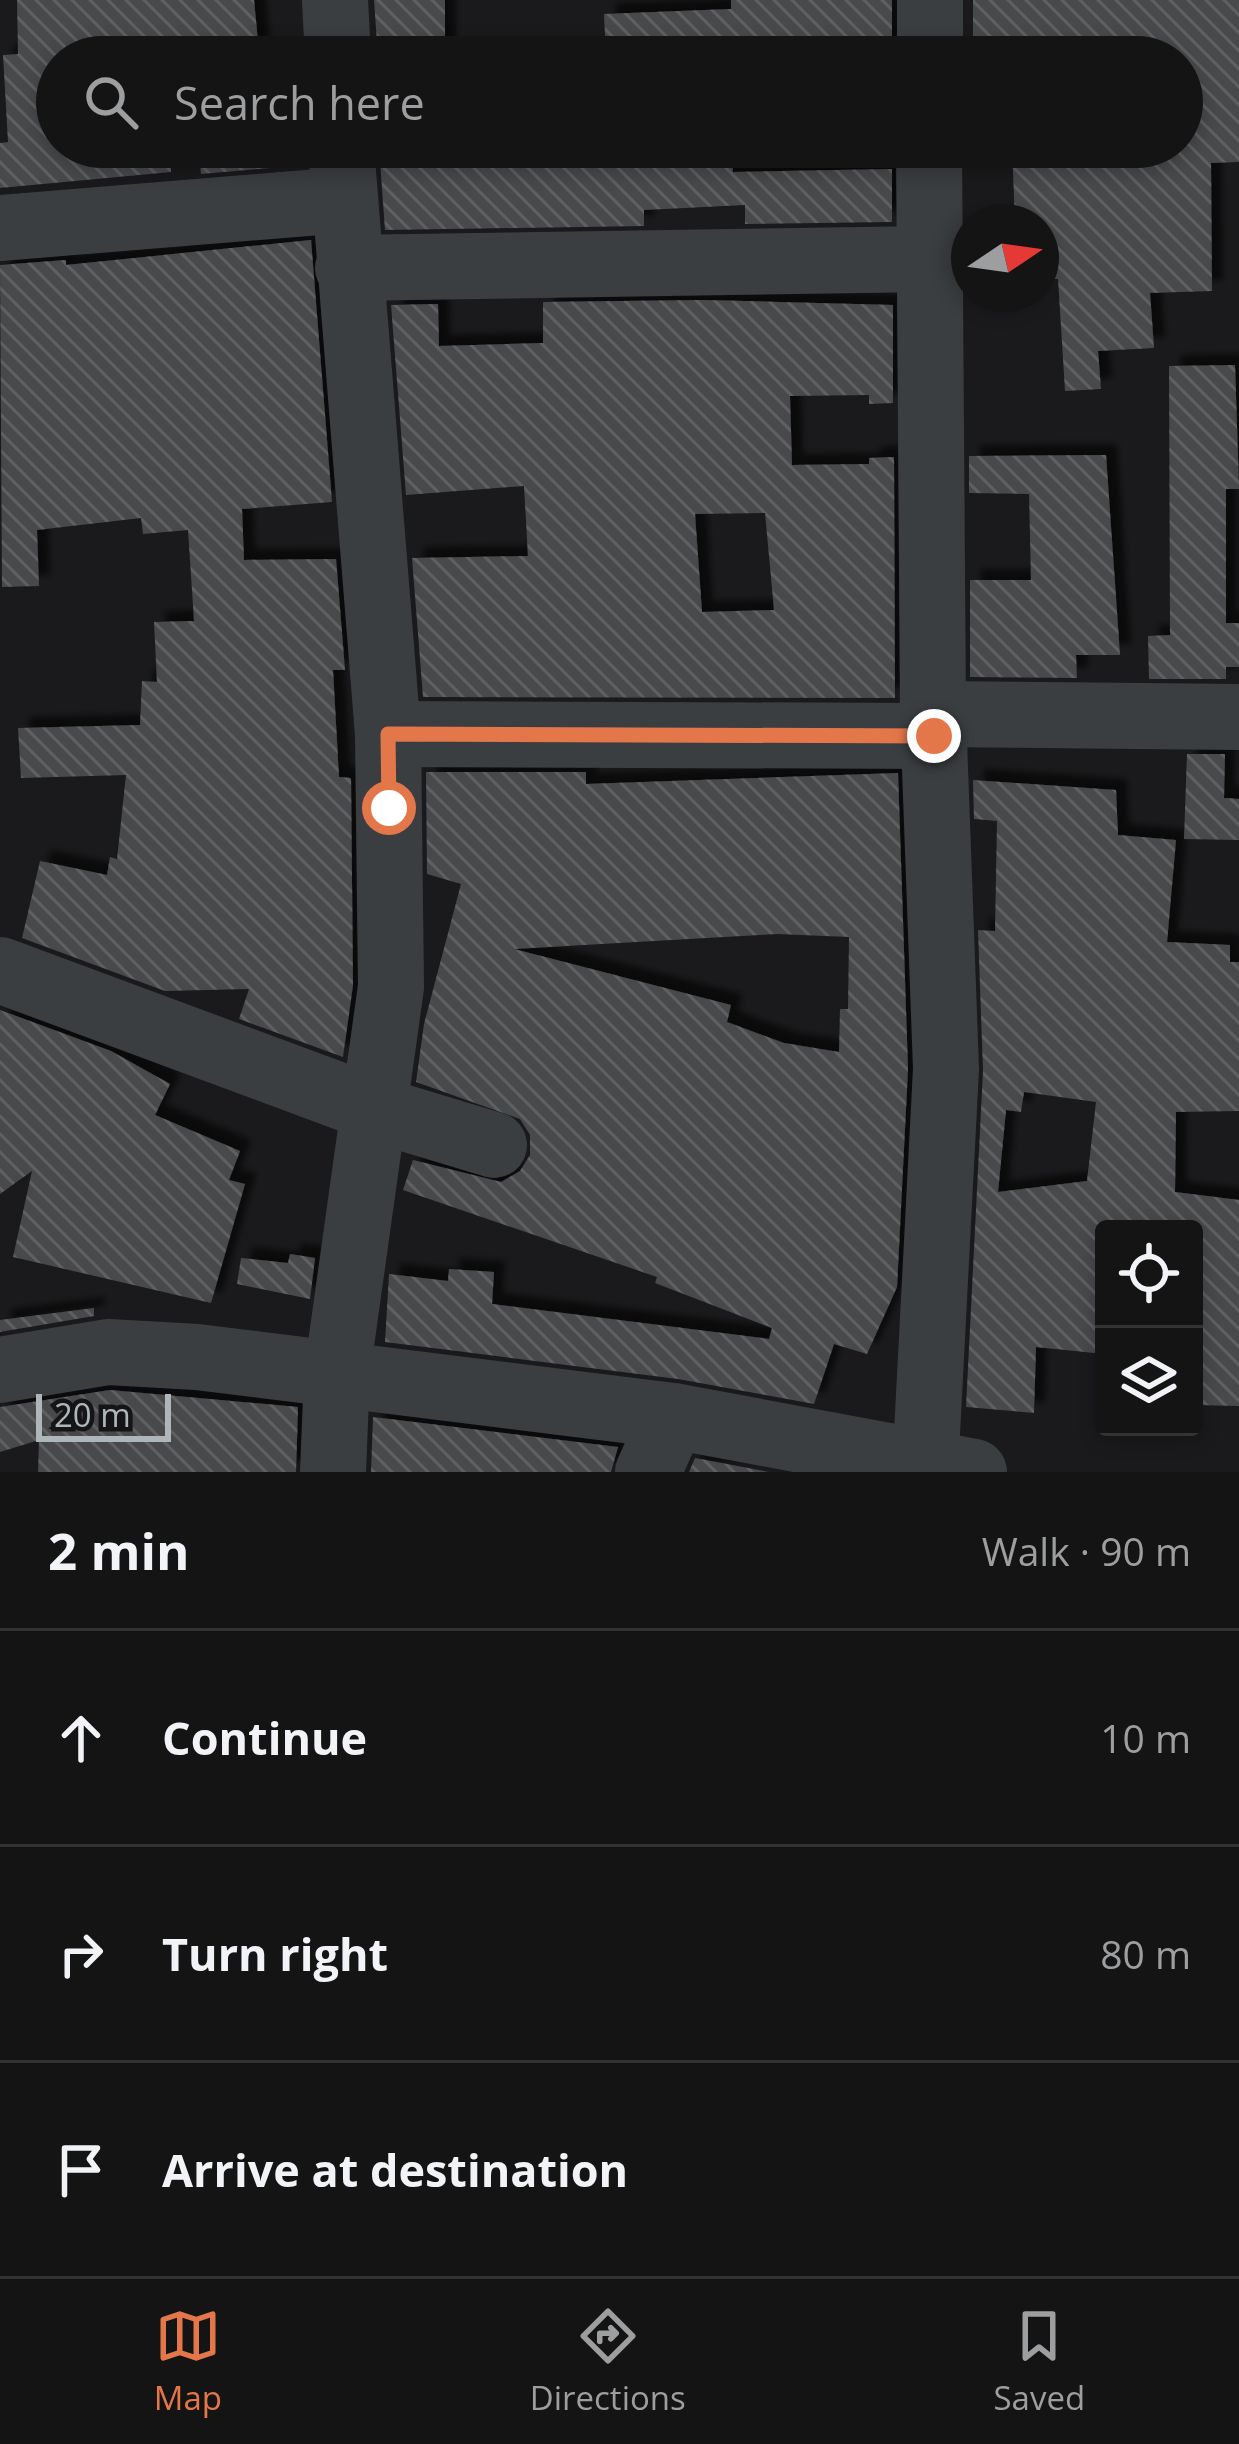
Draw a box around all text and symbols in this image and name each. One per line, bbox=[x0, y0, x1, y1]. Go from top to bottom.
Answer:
search box bbox=[36, 36, 1203, 168]
icon: search bbox=[78, 69, 144, 135]
text: Search here bbox=[174, 72, 425, 133]
north arrow bbox=[951, 204, 1059, 312]
route end bbox=[907, 709, 961, 763]
route start bbox=[362, 781, 416, 835]
map controls bbox=[1095, 1220, 1203, 1436]
button: locate bbox=[1095, 1220, 1203, 1328]
button: layers bbox=[1095, 1328, 1203, 1436]
scale bar bbox=[36, 1388, 171, 1441]
text: 20 m bbox=[54, 1392, 131, 1437]
text: 2 min bbox=[48, 1515, 190, 1585]
text: Walk · 90 m bbox=[982, 1524, 1191, 1577]
icon: ahead bbox=[48, 1705, 114, 1771]
text: Continue bbox=[162, 1707, 367, 1768]
text: 10 m bbox=[1100, 1711, 1191, 1764]
icon: right bbox=[48, 1921, 114, 1987]
text: Turn right bbox=[162, 1923, 388, 1984]
text: 80 m bbox=[1100, 1927, 1191, 1980]
icon: arrive bbox=[48, 2137, 114, 2203]
text: Arrive at destination bbox=[162, 2139, 628, 2200]
tab: Map bbox=[154, 2303, 222, 2420]
tab: Directions bbox=[530, 2303, 686, 2420]
tab: Saved bbox=[993, 2303, 1085, 2420]

